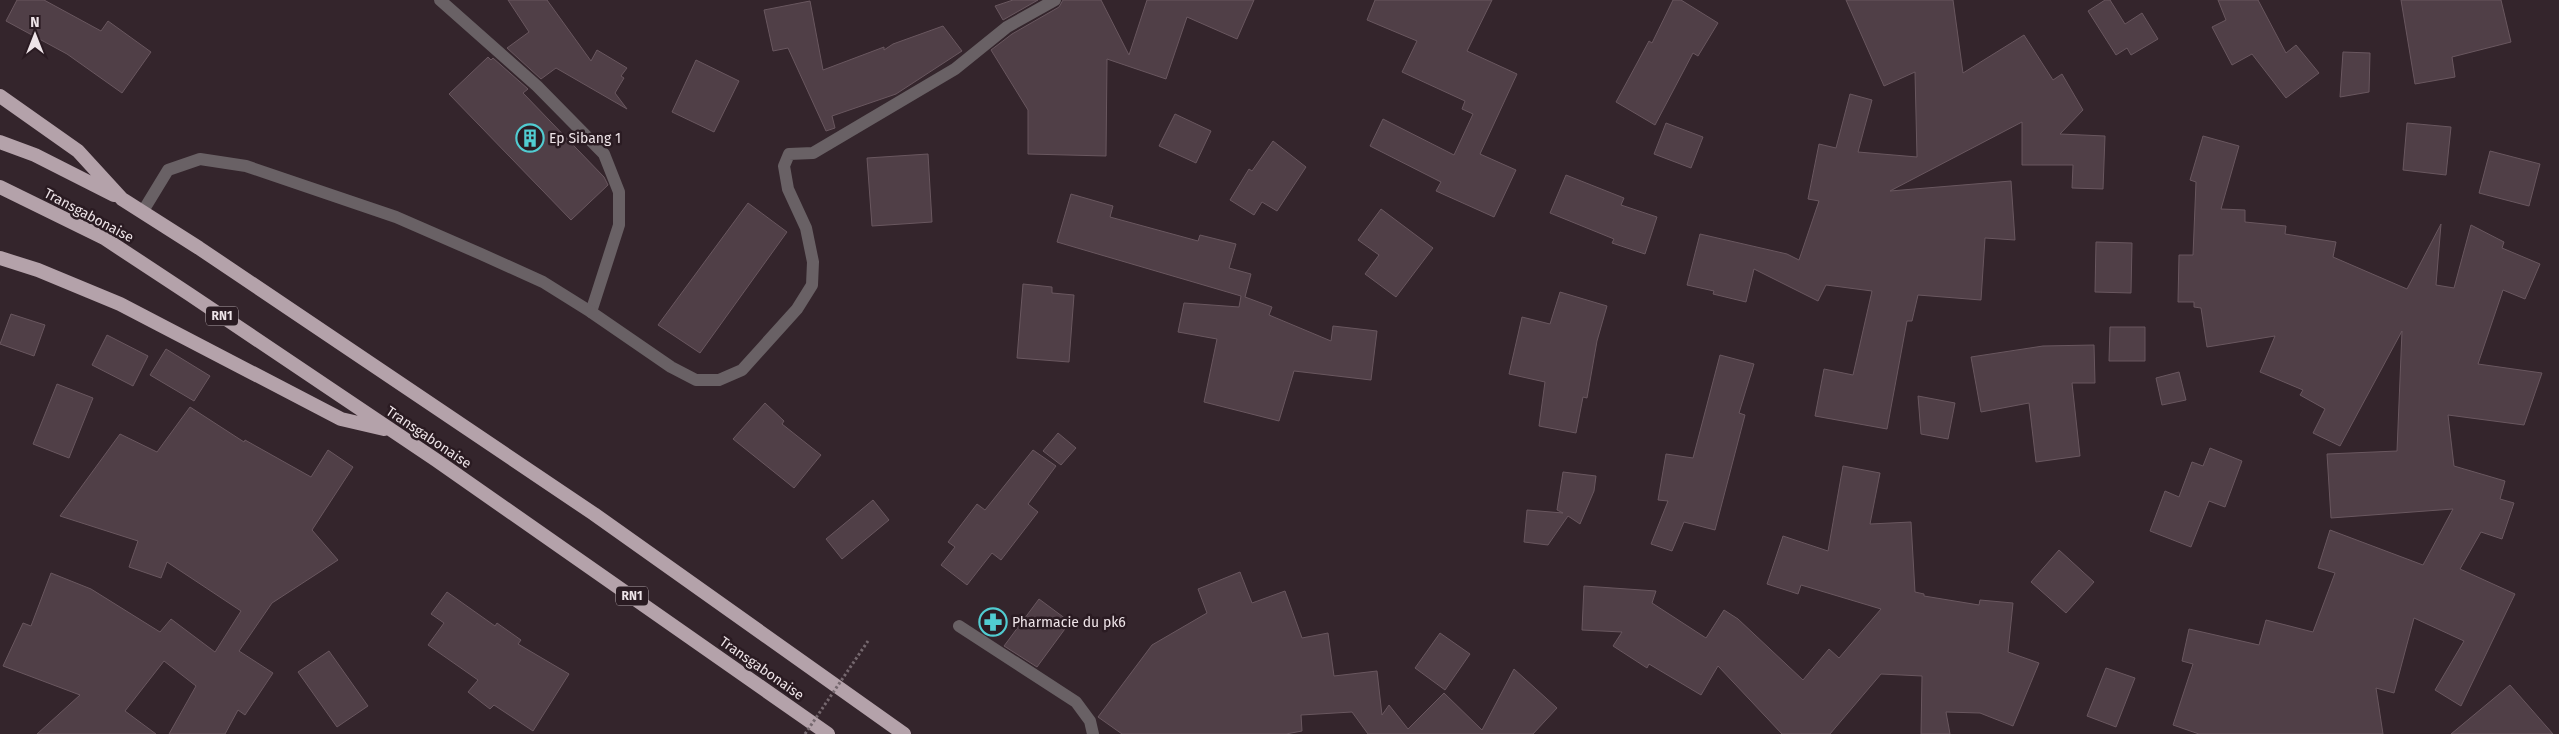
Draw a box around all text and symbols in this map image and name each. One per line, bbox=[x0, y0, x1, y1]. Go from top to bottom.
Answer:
north arrow bbox=[10, 10, 60, 60]
text: N bbox=[30, 14, 40, 31]
building icon: Ep Sibang 1 bbox=[515, 123, 545, 153]
place label: Ep Sibang 1 bbox=[549, 130, 621, 147]
street label: Transgabonaise bbox=[41, 185, 137, 246]
road number: RN1 bbox=[206, 306, 238, 326]
street label: Transgabonaise bbox=[383, 403, 475, 472]
road number: RN1 bbox=[616, 586, 648, 606]
pharmacy icon: Pharmacie du pk6 bbox=[978, 607, 1008, 637]
place label: Pharmacie du pk6 bbox=[1012, 614, 1126, 631]
street label: Transgabonaise bbox=[716, 633, 807, 704]

